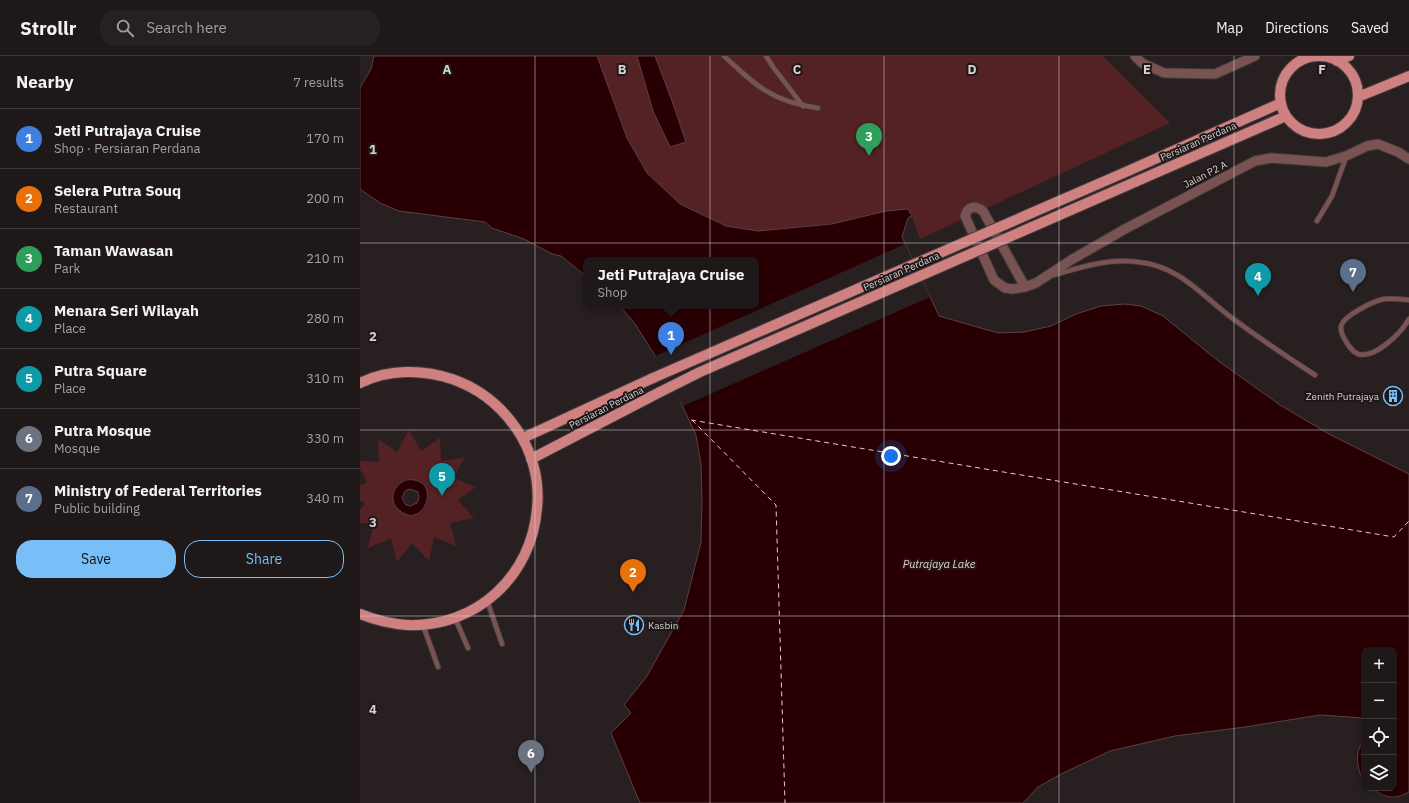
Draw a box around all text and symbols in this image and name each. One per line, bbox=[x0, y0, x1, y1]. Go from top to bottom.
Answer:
search box bbox=[100, 10, 380, 46]
text: Strollr bbox=[20, 16, 76, 40]
icon: search bbox=[114, 17, 136, 39]
text: Search here bbox=[146, 18, 227, 37]
text: Map bbox=[1216, 19, 1243, 37]
text: Directions bbox=[1265, 19, 1329, 37]
text: Saved bbox=[1351, 19, 1389, 37]
text: A bbox=[443, 61, 452, 78]
text: B bbox=[618, 61, 627, 78]
text: C bbox=[793, 61, 802, 78]
text: D bbox=[967, 61, 977, 78]
text: E bbox=[1143, 61, 1151, 78]
text: F bbox=[1318, 61, 1326, 78]
text: Nearby bbox=[16, 71, 74, 93]
text: 7 results bbox=[293, 74, 344, 91]
street label: Persiaran Perdana bbox=[1158, 119, 1239, 164]
text: Jeti Putrajaya Cruise bbox=[54, 121, 201, 140]
pin: 3 bbox=[856, 123, 882, 156]
text: 1 bbox=[25, 130, 33, 147]
text: 170 m bbox=[306, 130, 344, 147]
text: Shop · Persiaran Perdana bbox=[54, 140, 201, 157]
text: 1 bbox=[369, 141, 377, 158]
street label: Jalan P2 A bbox=[1181, 158, 1230, 191]
text: Selera Putra Souq bbox=[54, 181, 181, 200]
text: 2 bbox=[25, 190, 33, 207]
text: 200 m bbox=[306, 190, 344, 207]
text: Restaurant bbox=[54, 200, 118, 217]
text: Taman Wawasan bbox=[54, 241, 173, 260]
street label: Persiaran Perdana bbox=[861, 249, 942, 294]
text: 3 bbox=[25, 250, 33, 267]
text: 210 m bbox=[306, 250, 344, 267]
popup bbox=[583, 257, 759, 309]
pin: 7 bbox=[1340, 259, 1366, 292]
text: Park bbox=[54, 260, 80, 277]
pin: 4 bbox=[1245, 263, 1271, 296]
text: Jeti Putrajaya Cruise bbox=[598, 265, 744, 284]
text: Shop bbox=[598, 284, 627, 301]
text: Menara Seri Wilayah bbox=[54, 301, 199, 320]
text: 4 bbox=[25, 310, 33, 327]
text: 280 m bbox=[306, 310, 344, 327]
text: Place bbox=[54, 320, 86, 337]
pin: 1 bbox=[658, 322, 684, 355]
text: 2 bbox=[369, 328, 377, 345]
text: Putra Square bbox=[54, 361, 147, 380]
text: 5 bbox=[25, 370, 33, 387]
text: 310 m bbox=[306, 370, 344, 387]
text: Place bbox=[54, 380, 86, 397]
street label: Persiaran Perdana bbox=[567, 383, 646, 432]
building icon: Zenith Putrajaya bbox=[1382, 385, 1404, 407]
place label: Zenith Putrajaya bbox=[1306, 390, 1380, 403]
text: Putra Mosque bbox=[54, 421, 151, 440]
text: 6 bbox=[25, 430, 33, 447]
text: 330 m bbox=[306, 430, 344, 447]
text: Mosque bbox=[54, 440, 100, 457]
your location bbox=[881, 446, 901, 466]
pin: 5 bbox=[429, 463, 455, 496]
text: Ministry of Federal Territories bbox=[54, 481, 262, 500]
text: 7 bbox=[25, 490, 33, 507]
text: 340 m bbox=[306, 490, 344, 507]
text: Public building bbox=[54, 500, 140, 517]
text: 3 bbox=[369, 514, 377, 531]
button: Save bbox=[16, 540, 176, 578]
button: Share bbox=[184, 540, 344, 578]
water label: Putrajaya Lake bbox=[903, 557, 976, 571]
pin: 2 bbox=[620, 559, 646, 592]
restaurant icon: Kasbin bbox=[623, 614, 645, 636]
place label: Kasbin bbox=[648, 619, 678, 632]
map controls bbox=[1361, 647, 1397, 791]
button: + bbox=[1361, 647, 1397, 683]
button: − bbox=[1361, 683, 1397, 719]
text: 4 bbox=[369, 701, 377, 718]
button: locate bbox=[1361, 719, 1397, 755]
pin: 6 bbox=[518, 740, 544, 773]
button: layers bbox=[1361, 755, 1397, 791]

